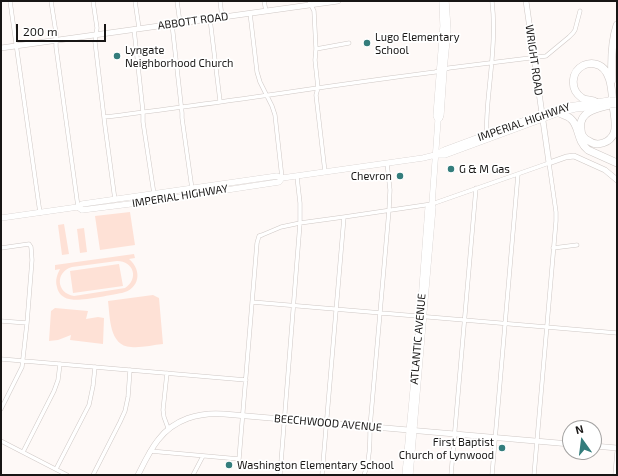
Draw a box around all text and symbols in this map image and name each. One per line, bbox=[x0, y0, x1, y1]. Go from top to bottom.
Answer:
street label: ABBOTT ROAD bbox=[157, 10, 229, 32]
scale bar bbox=[18, 16, 108, 42]
text: 200 m bbox=[23, 24, 57, 38]
street label: WRIGHT ROAD bbox=[522, 24, 546, 96]
place label: Lugo Elementary School bbox=[375, 30, 459, 56]
marker: Lugo Elementary School bbox=[362, 38, 372, 48]
place label: Lyngate Neighborhood Church bbox=[125, 43, 233, 69]
marker: Lyngate Neighborhood Church bbox=[112, 51, 122, 61]
street label: IMPERIAL HIGHWAY bbox=[476, 100, 572, 144]
place label: G & M Gas bbox=[459, 162, 510, 176]
marker: G & M Gas bbox=[446, 164, 456, 174]
place label: Chevron bbox=[351, 169, 392, 183]
marker: Chevron bbox=[395, 171, 405, 181]
street label: IMPERIAL HIGHWAY bbox=[131, 182, 229, 210]
street label: ATLANTIC AVENUE bbox=[407, 293, 429, 385]
street label: BEECHWOOD AVENUE bbox=[274, 412, 382, 434]
north arrow bbox=[562, 420, 602, 460]
text: N bbox=[574, 422, 585, 436]
place label: First Baptist Church of Lynwood bbox=[399, 435, 494, 461]
marker: First Baptist Church of Lynwood bbox=[497, 443, 507, 453]
place label: Washington Elementary School bbox=[237, 458, 394, 472]
marker: Washington Elementary School bbox=[224, 460, 234, 470]

